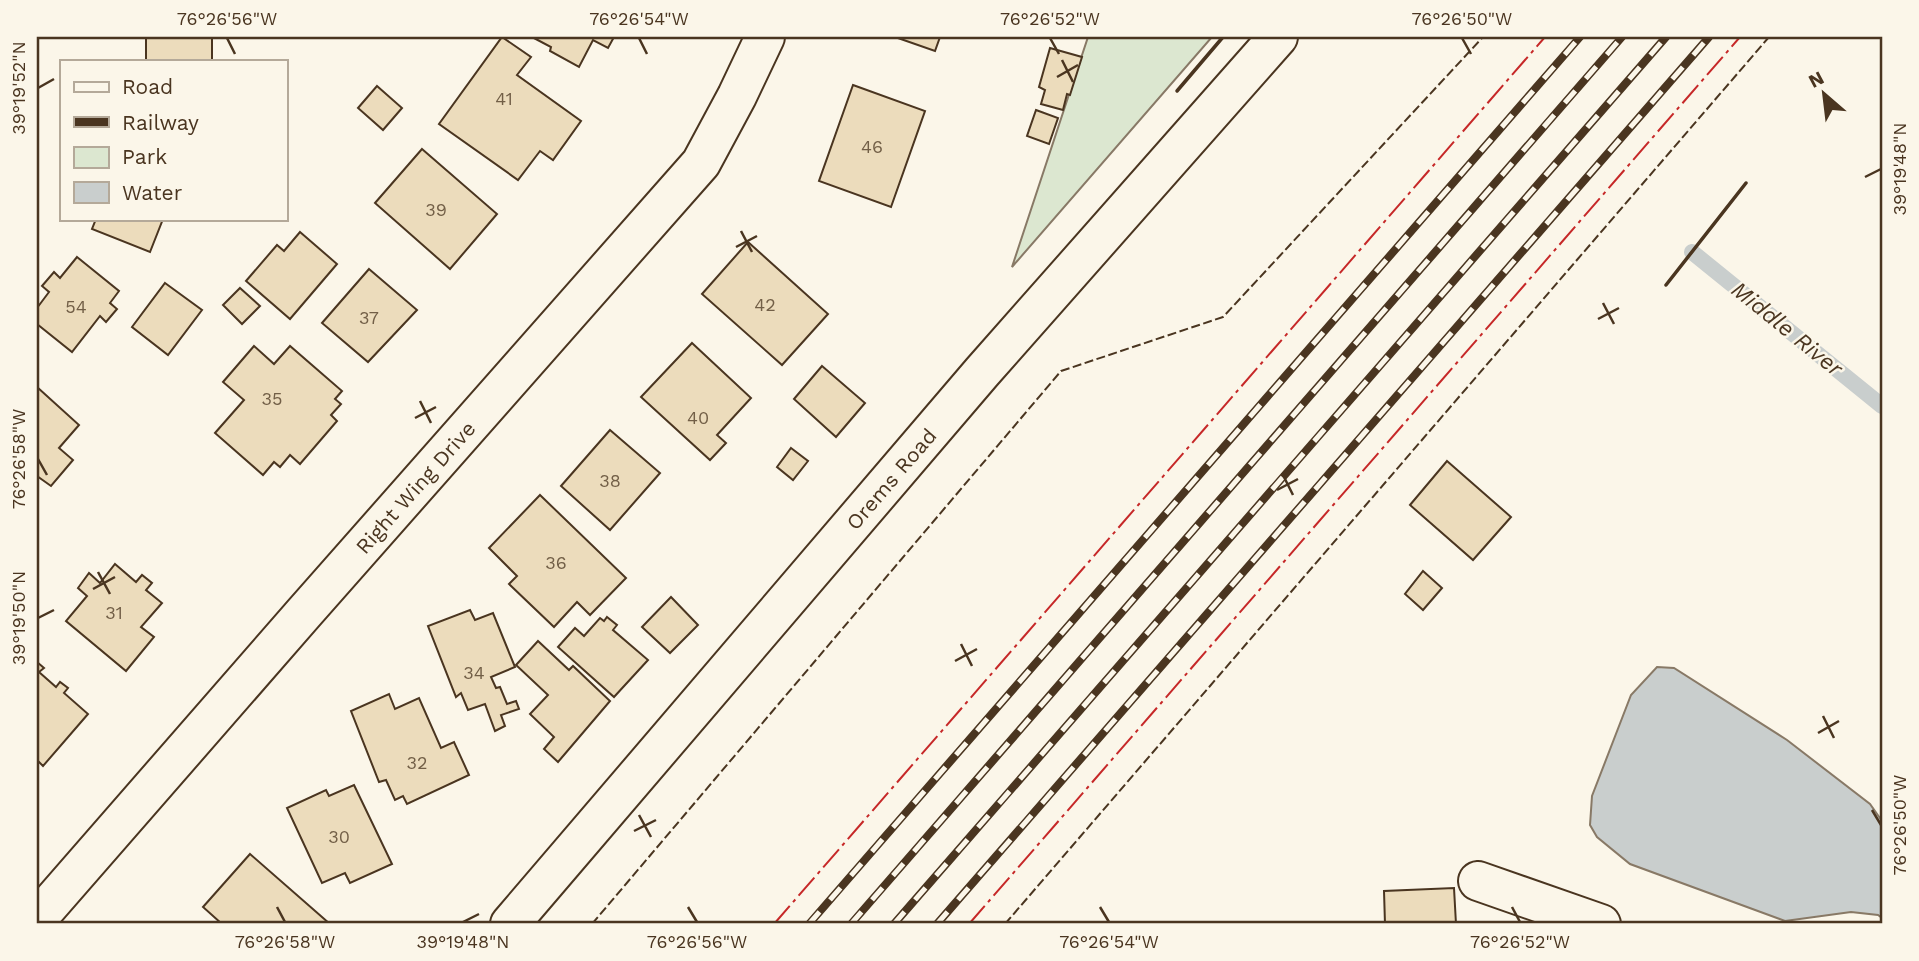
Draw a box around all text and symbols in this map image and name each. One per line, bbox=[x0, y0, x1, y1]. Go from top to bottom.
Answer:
text: 76°26'56"W bbox=[177, 8, 277, 29]
text: 76°26'54"W bbox=[589, 8, 689, 29]
text: 76°26'52"W bbox=[1000, 8, 1100, 29]
text: 76°26'50"W bbox=[1412, 8, 1512, 29]
text: 39°19'52"N bbox=[8, 41, 29, 135]
legend bbox=[60, 60, 287, 220]
north arrow bbox=[1790, 60, 1860, 130]
text: N bbox=[1805, 66, 1828, 93]
text: Road bbox=[122, 74, 173, 99]
house number: 41 bbox=[495, 88, 513, 109]
text: Railway bbox=[122, 110, 199, 135]
text: 39°19'48"N bbox=[1889, 122, 1910, 216]
house number: 46 bbox=[861, 136, 883, 157]
text: Park bbox=[122, 144, 167, 169]
text: Water bbox=[122, 180, 183, 205]
house number: 39 bbox=[425, 199, 447, 220]
water label: Middle River bbox=[1726, 276, 1849, 383]
house number: 42 bbox=[754, 294, 776, 315]
house number: 54 bbox=[65, 296, 87, 317]
house number: 37 bbox=[359, 307, 379, 328]
house number: 35 bbox=[262, 388, 282, 409]
house number: 40 bbox=[687, 407, 709, 428]
text: 76°26'58"W bbox=[8, 409, 29, 509]
street label: Right Wing Drive bbox=[350, 416, 480, 558]
street label: Orems Road bbox=[841, 423, 941, 534]
house number: 38 bbox=[599, 470, 621, 491]
house number: 36 bbox=[545, 552, 567, 573]
text: 39°19'50"N bbox=[8, 571, 29, 665]
house number: 31 bbox=[105, 602, 123, 623]
house number: 34 bbox=[463, 662, 485, 683]
house number: 32 bbox=[407, 752, 428, 773]
text: 76°26'50"W bbox=[1889, 775, 1910, 875]
house number: 30 bbox=[328, 826, 350, 847]
text: 76°26'58"W bbox=[235, 931, 335, 952]
text: 39°19'48"N bbox=[416, 931, 510, 952]
text: 76°26'56"W bbox=[647, 931, 747, 952]
text: 76°26'54"W bbox=[1059, 931, 1159, 952]
text: 76°26'52"W bbox=[1470, 931, 1570, 952]

